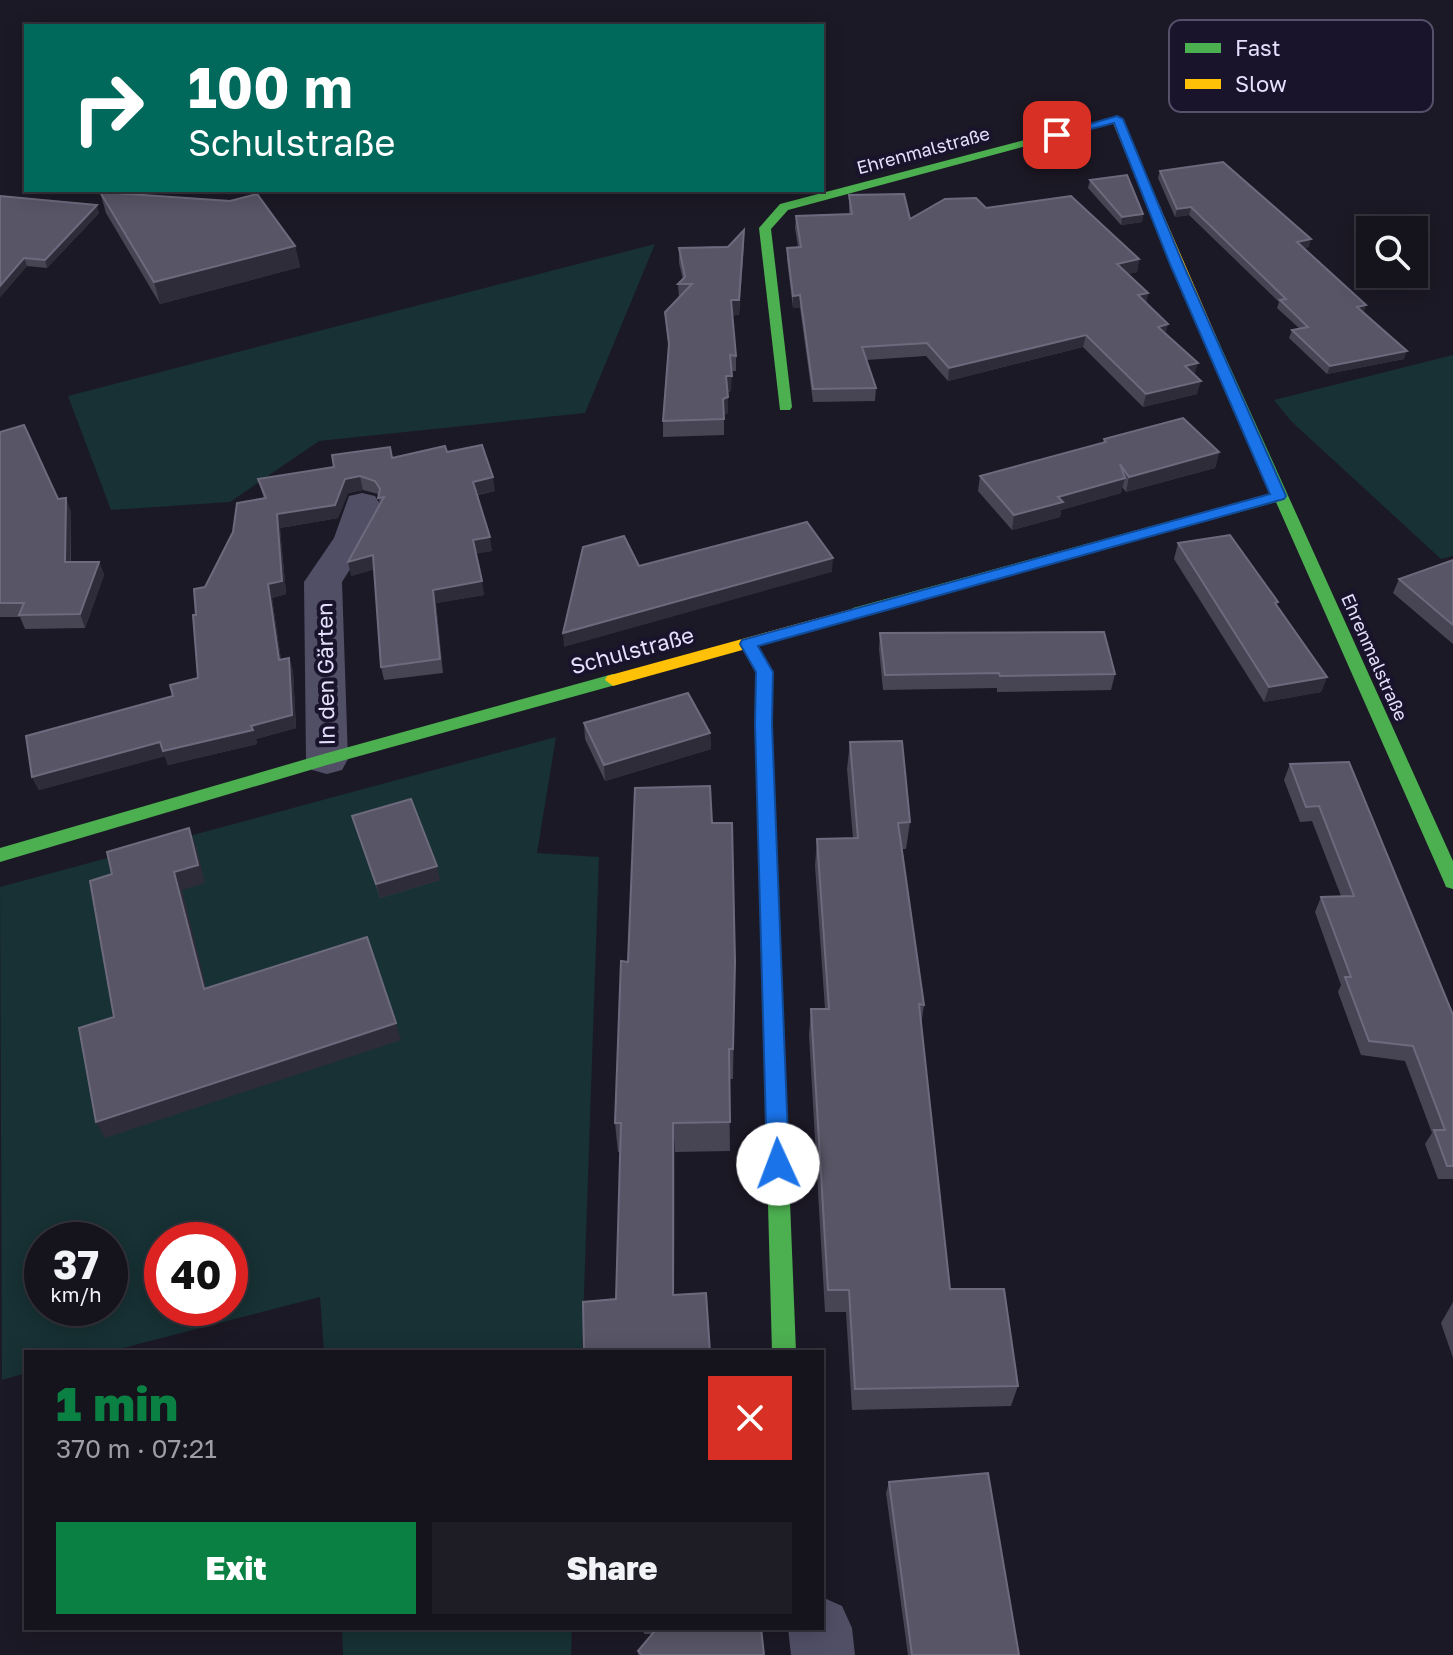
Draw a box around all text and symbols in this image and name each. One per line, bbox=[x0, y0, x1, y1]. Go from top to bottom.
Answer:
legend bbox=[1169, 20, 1433, 112]
text: Fast bbox=[1235, 34, 1281, 61]
text: 100 m bbox=[188, 53, 353, 120]
icon: right bbox=[56, 56, 160, 160]
text: Slow bbox=[1235, 70, 1287, 97]
pin bbox=[1023, 101, 1091, 169]
icon: arrive bbox=[1035, 113, 1079, 157]
text: Schulstraße bbox=[188, 121, 395, 164]
street label: Ehrenmalstraße bbox=[854, 122, 992, 178]
map controls bbox=[1356, 216, 1428, 288]
button: search bbox=[1356, 216, 1428, 288]
street label: Ehrenmalstraße bbox=[1337, 590, 1413, 724]
street label: In den Gärten bbox=[310, 602, 340, 746]
street label: Schulstraße bbox=[567, 621, 697, 679]
position arrow bbox=[736, 1122, 820, 1206]
speed limit sign: 40 bbox=[144, 1222, 248, 1326]
text: 37 bbox=[53, 1240, 99, 1288]
text: km/h bbox=[51, 1282, 101, 1306]
text: 1 min bbox=[56, 1374, 178, 1432]
button: close bbox=[708, 1376, 792, 1460]
text: 370 m · 07:21 bbox=[56, 1433, 217, 1464]
button: Exit bbox=[56, 1522, 416, 1614]
button: Share bbox=[432, 1522, 792, 1614]

